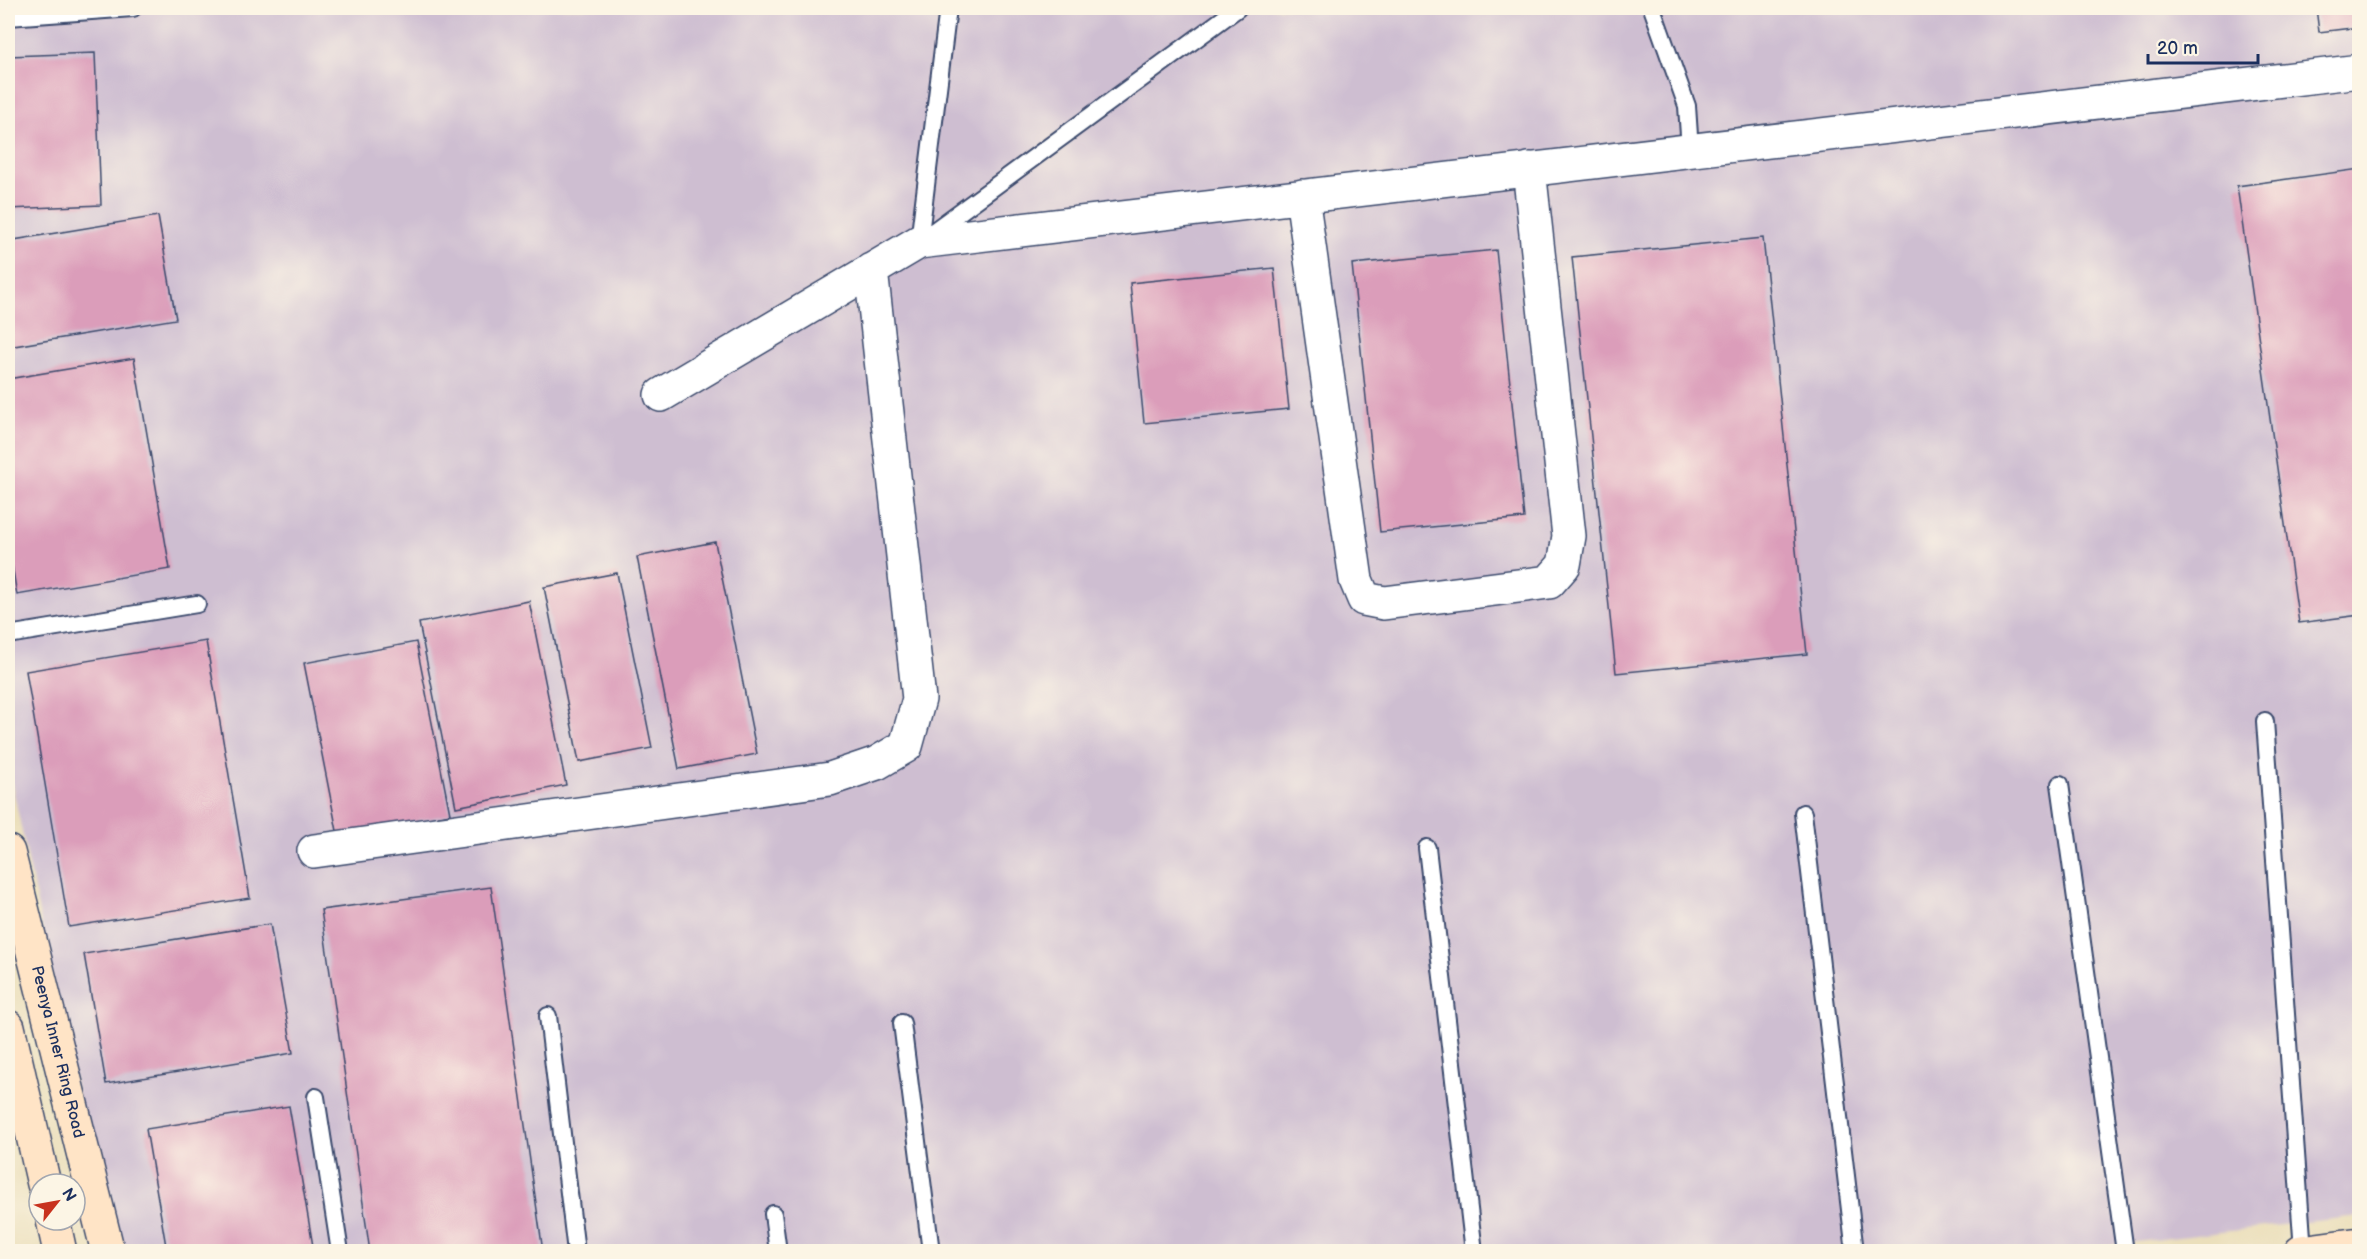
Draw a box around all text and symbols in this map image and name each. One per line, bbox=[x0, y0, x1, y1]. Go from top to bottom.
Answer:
scale bar bbox=[2148, 27, 2258, 65]
text: 20 m bbox=[2157, 38, 2198, 59]
street label: Peenya Inner Ring Road bbox=[27, 964, 89, 1140]
north arrow bbox=[27, 1172, 87, 1232]
text: N bbox=[57, 1185, 80, 1205]

